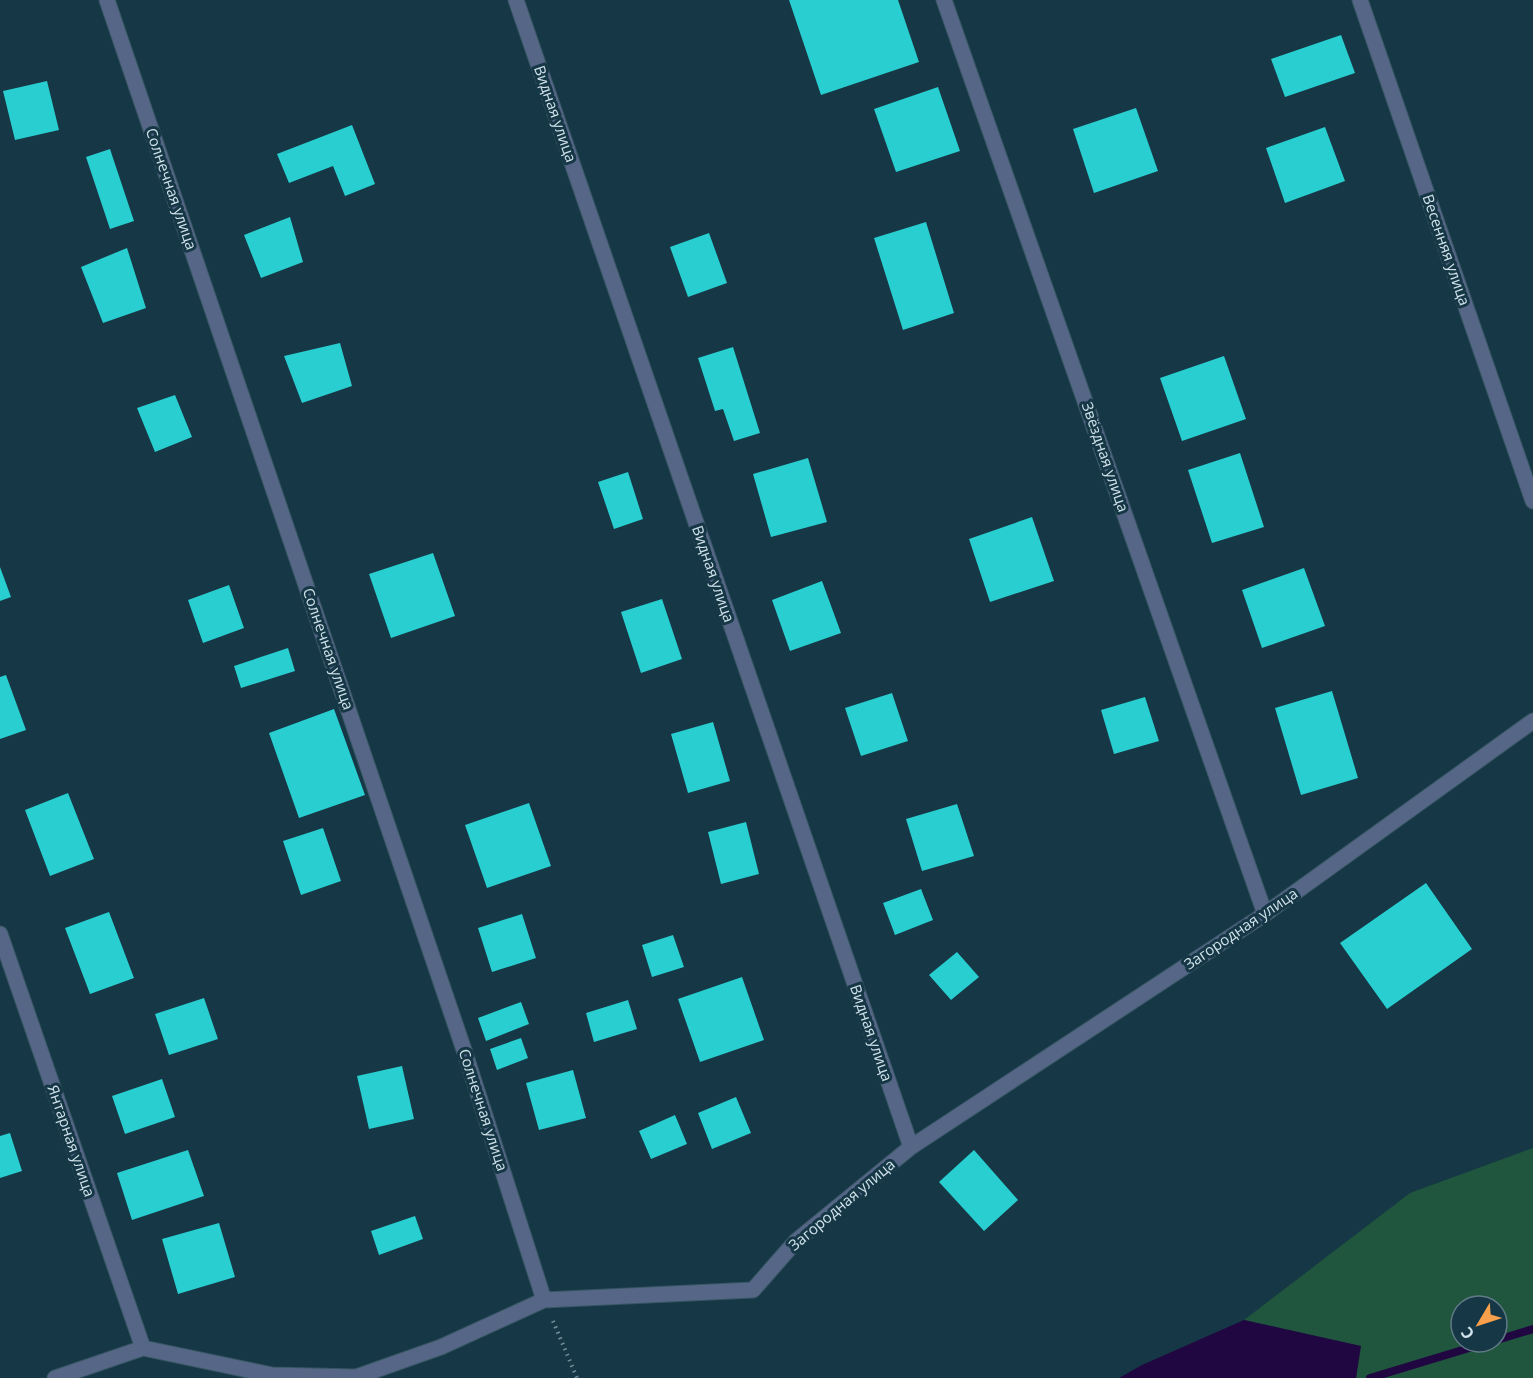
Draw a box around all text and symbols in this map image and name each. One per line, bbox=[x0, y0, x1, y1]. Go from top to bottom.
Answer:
street label: Видная улица bbox=[530, 63, 582, 165]
street label: Солнечная улица bbox=[142, 125, 202, 252]
street label: Весенняя улица bbox=[1419, 191, 1475, 308]
street label: Звёздная улица bbox=[1078, 399, 1134, 514]
street label: Видная улица bbox=[688, 523, 740, 625]
street label: Солнечная улица bbox=[299, 585, 359, 712]
street label: Загородная улица bbox=[1180, 883, 1301, 974]
street label: Видная улица bbox=[846, 982, 898, 1084]
street label: Солнечная улица bbox=[455, 1046, 513, 1173]
street label: Янтарная улица bbox=[43, 1082, 100, 1199]
street label: Загородная улица bbox=[784, 1154, 899, 1255]
north arrow bbox=[1449, 1294, 1509, 1354]
text: С bbox=[1456, 1323, 1479, 1344]

